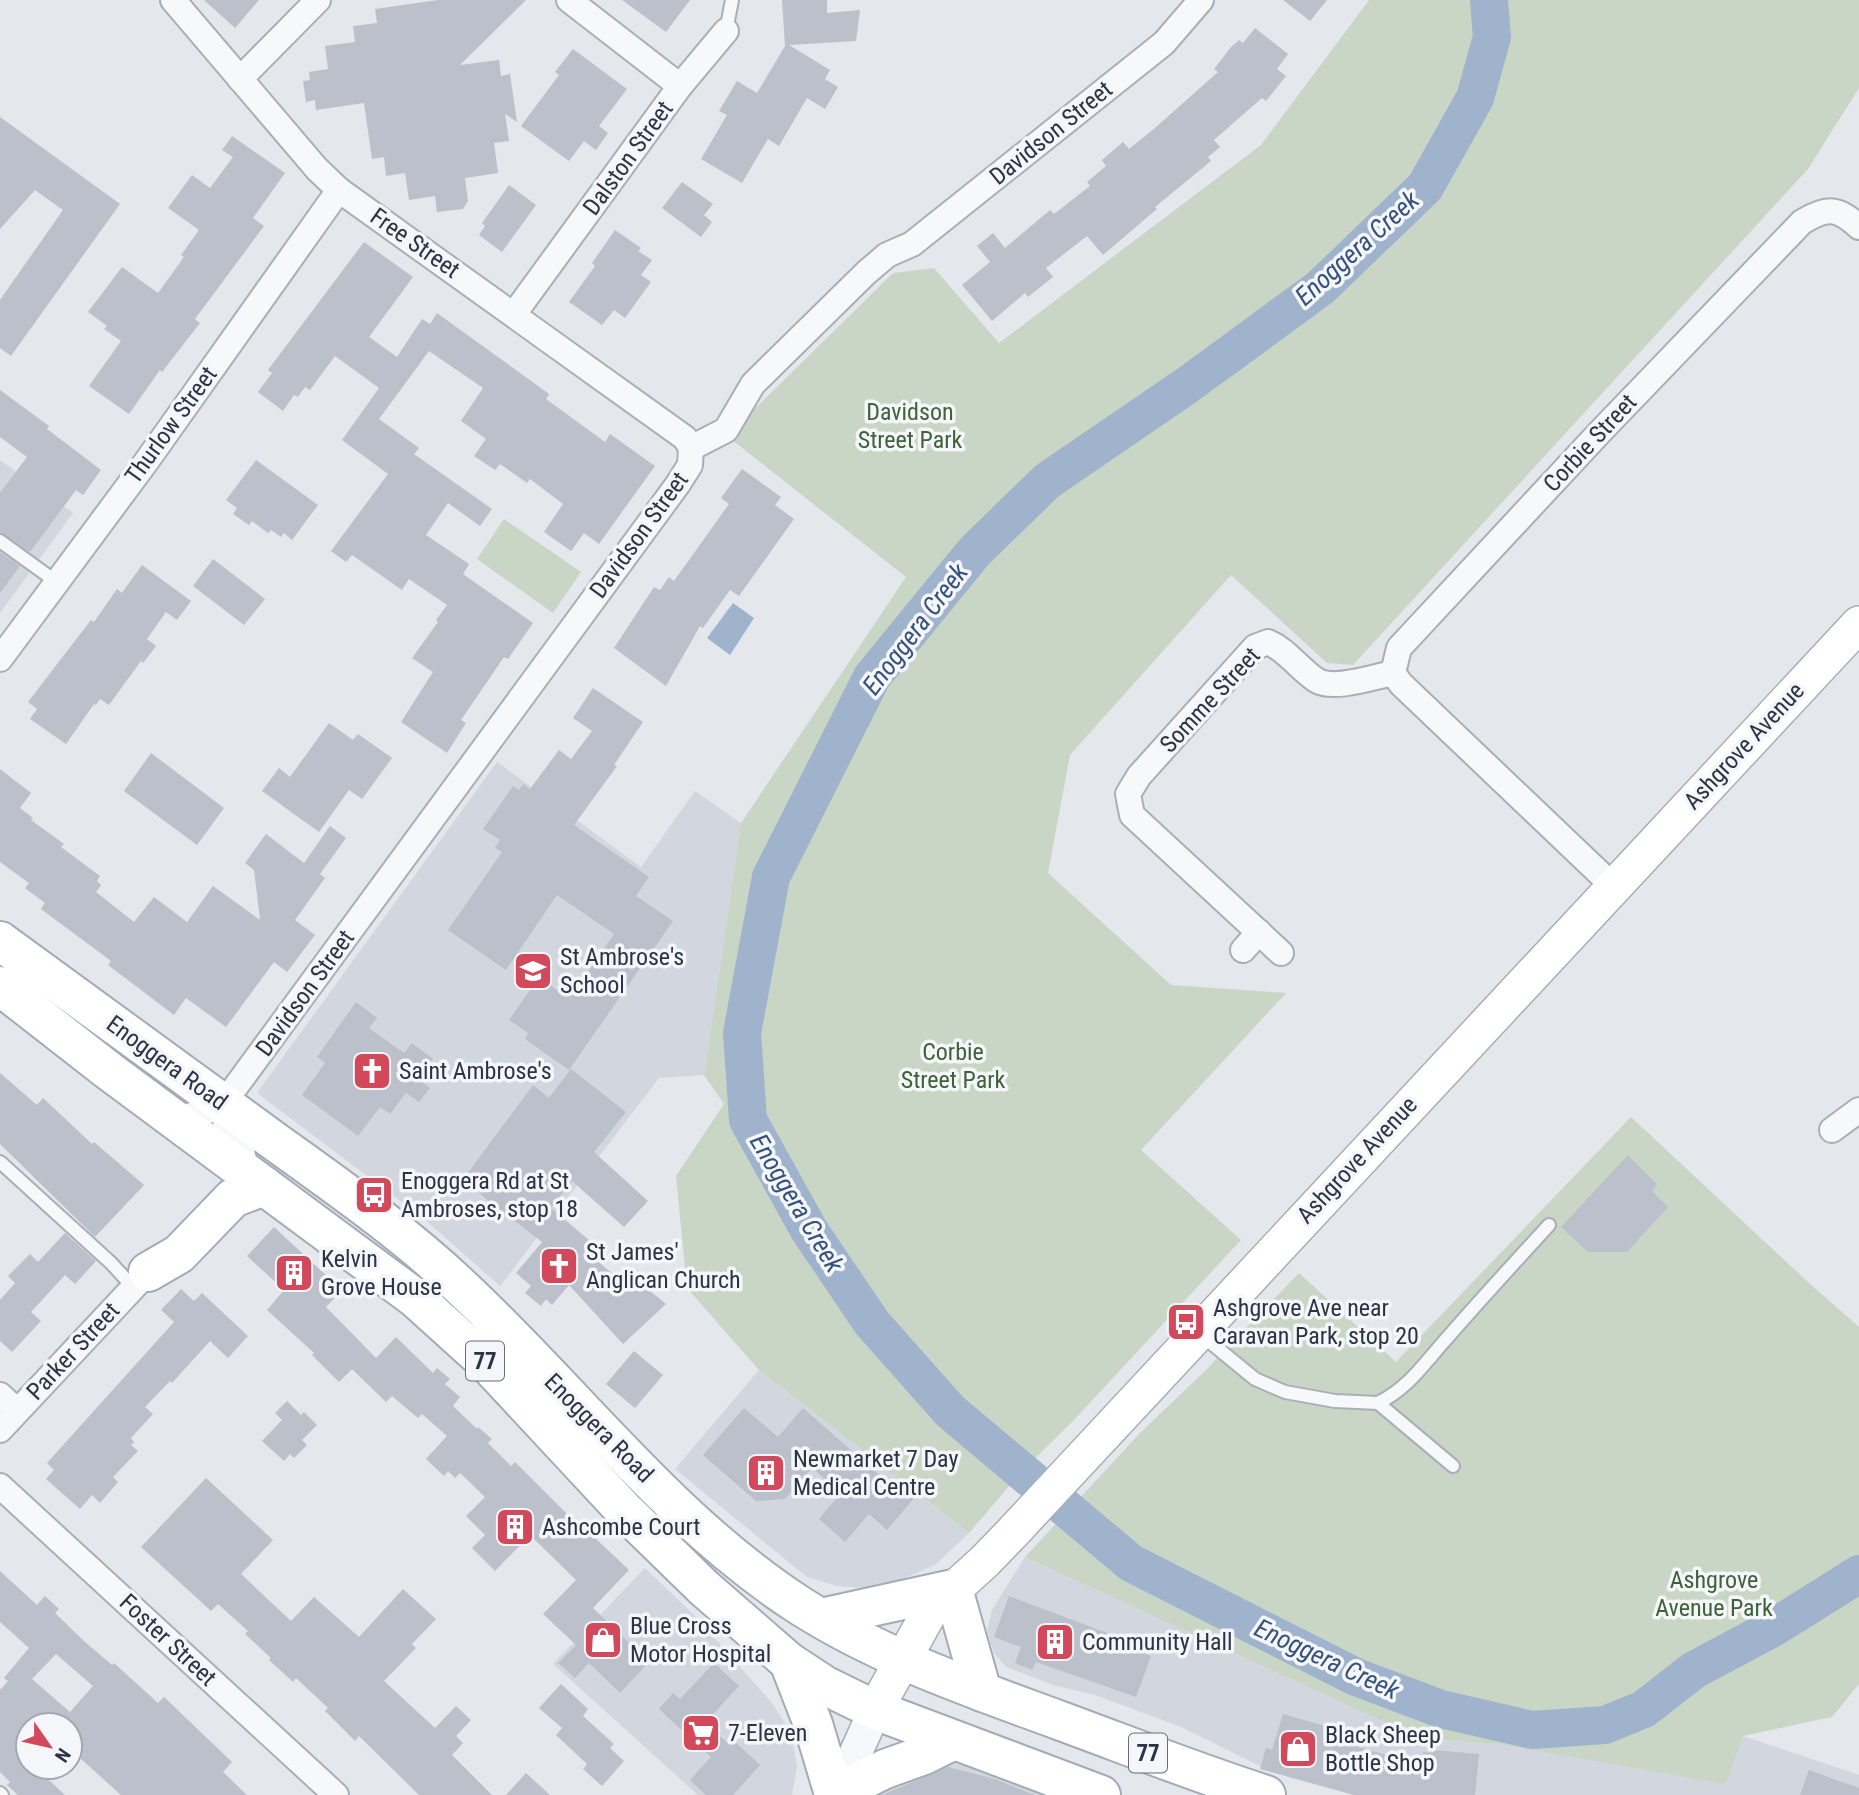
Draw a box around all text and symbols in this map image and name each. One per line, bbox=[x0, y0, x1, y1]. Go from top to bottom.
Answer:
street label: Davidson Street bbox=[984, 75, 1118, 191]
street label: Dalston Street bbox=[577, 96, 679, 220]
water label: Enoggera Creek bbox=[1289, 184, 1425, 311]
street label: Free Street bbox=[365, 202, 465, 284]
street label: Thurlow Street bbox=[119, 361, 223, 489]
street label: Corbie Street bbox=[1538, 388, 1642, 498]
park label: Davidson Street Park bbox=[858, 398, 962, 454]
street label: Davidson Street bbox=[584, 466, 694, 604]
water label: Enoggera Creek bbox=[856, 557, 974, 700]
street label: Somme Street bbox=[1154, 642, 1266, 758]
street label: Ashgrove Avenue bbox=[1678, 677, 1810, 815]
street label: Davidson Street bbox=[250, 924, 360, 1062]
place label: St Ambrose's School bbox=[560, 943, 684, 999]
school or university icon: St Ambrose's School bbox=[512, 950, 554, 992]
street label: Enoggera Road bbox=[101, 1010, 233, 1116]
park label: Corbie Street Park bbox=[901, 1038, 1005, 1094]
church icon: Saint Ambrose's bbox=[351, 1050, 393, 1092]
place label: Saint Ambrose's bbox=[399, 1057, 552, 1085]
street label: Ashgrove Avenue bbox=[1291, 1091, 1423, 1229]
water label: Enoggera Creek bbox=[744, 1128, 850, 1278]
place label: Enoggera Rd at St Ambroses, stop 18 bbox=[401, 1167, 578, 1223]
bus stop icon: Enoggera Rd at St Ambroses, stop 18 bbox=[353, 1174, 395, 1216]
place label: St James' Anglican Church bbox=[586, 1238, 741, 1294]
place label: Kelvin Grove House bbox=[321, 1245, 442, 1301]
church icon: St James' Anglican Church bbox=[538, 1245, 580, 1287]
building icon: Kelvin Grove House bbox=[273, 1252, 315, 1294]
place label: Ashgrove Ave near Caravan Park, stop 20 bbox=[1213, 1294, 1419, 1350]
street label: Parker Street bbox=[21, 1297, 125, 1405]
bus stop icon: Ashgrove Ave near Caravan Park, stop 20 bbox=[1165, 1301, 1207, 1343]
road number: 77 bbox=[466, 1342, 504, 1380]
street label: Enoggera Road bbox=[539, 1368, 659, 1488]
place label: Newmarket 7 Day Medical Centre bbox=[793, 1445, 958, 1501]
building icon: Newmarket 7 Day Medical Centre bbox=[745, 1452, 787, 1494]
building icon: Ashcombe Court bbox=[494, 1506, 536, 1548]
place label: Ashcombe Court bbox=[542, 1513, 700, 1541]
park label: Ashgrove Avenue Park bbox=[1655, 1566, 1773, 1622]
street label: Foster Street bbox=[114, 1588, 222, 1692]
place label: Blue Cross Motor Hospital bbox=[630, 1612, 771, 1668]
water label: Enoggera Creek bbox=[1250, 1612, 1405, 1706]
shop icon: Blue Cross Motor Hospital bbox=[582, 1619, 624, 1661]
building icon: Community Hall bbox=[1034, 1621, 1076, 1663]
place label: Community Hall bbox=[1082, 1628, 1233, 1656]
north arrow bbox=[14, 1711, 84, 1781]
supermarket icon: 7-Eleven bbox=[680, 1712, 722, 1754]
place label: 7-Eleven bbox=[728, 1719, 807, 1747]
place label: Black Sheep Bottle Shop bbox=[1325, 1721, 1441, 1777]
shop icon: Black Sheep Bottle Shop bbox=[1277, 1728, 1319, 1770]
road number: 77 bbox=[1129, 1734, 1167, 1772]
text: N bbox=[50, 1744, 75, 1766]

